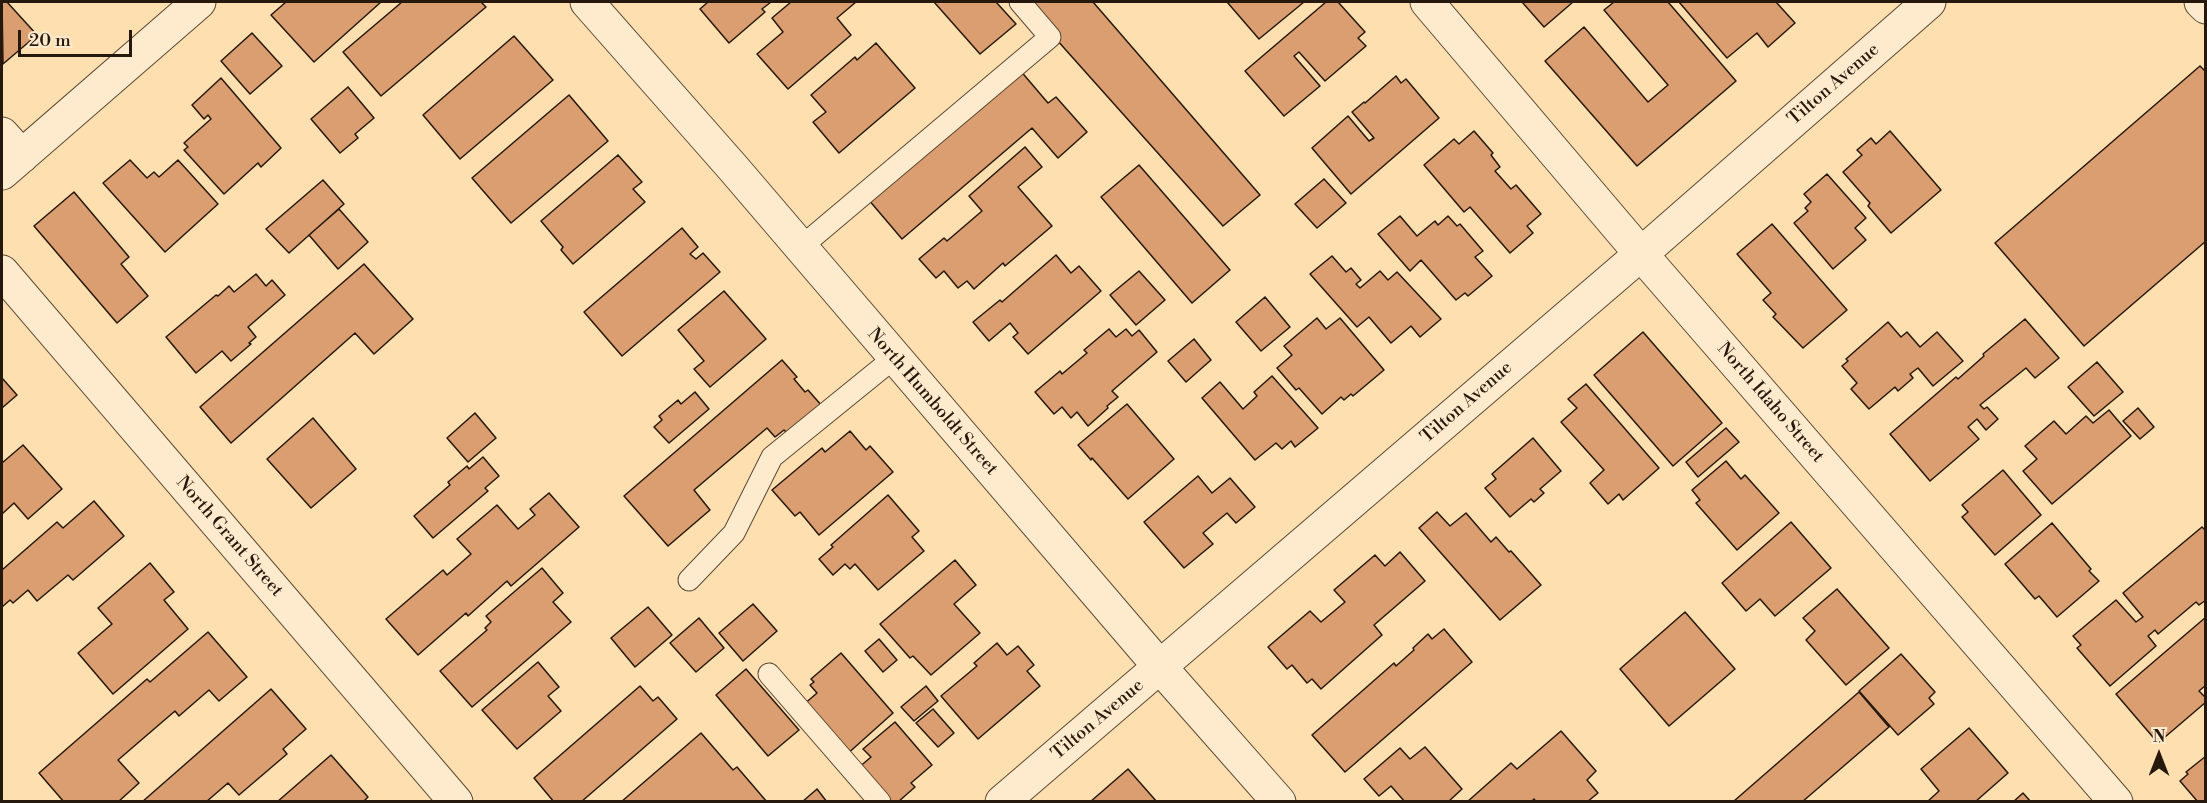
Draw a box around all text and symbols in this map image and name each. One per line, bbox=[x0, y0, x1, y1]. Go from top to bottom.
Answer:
scale bar bbox=[21, 18, 135, 56]
text: 20 m bbox=[29, 29, 71, 52]
street label: Tilton Avenue bbox=[1784, 40, 1884, 130]
street label: North Humboldt Street bbox=[862, 324, 1002, 480]
street label: North Idaho Street bbox=[1712, 338, 1828, 468]
street label: Tilton Avenue bbox=[1417, 358, 1517, 448]
street label: North Grant Street bbox=[171, 472, 287, 602]
street label: Tilton Avenue bbox=[1047, 675, 1149, 765]
north arrow bbox=[2129, 725, 2189, 785]
text: N bbox=[2153, 727, 2165, 747]

